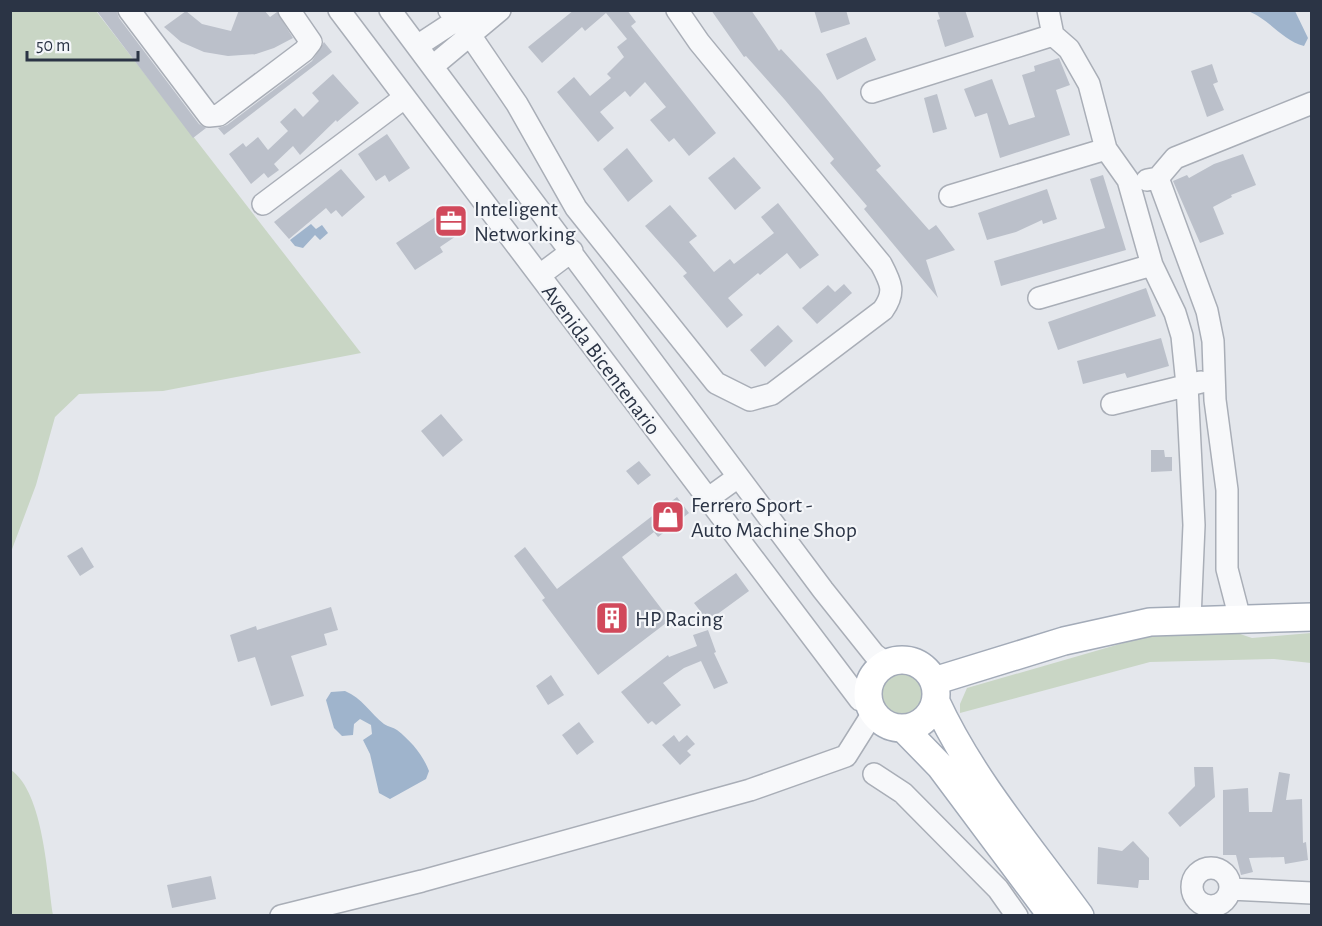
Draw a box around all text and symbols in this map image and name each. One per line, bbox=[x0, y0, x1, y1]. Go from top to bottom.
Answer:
scale bar bbox=[27, 24, 138, 62]
text: 50 m bbox=[36, 37, 70, 55]
place label: Inteligent Networking bbox=[474, 198, 576, 245]
office icon: Inteligent Networking bbox=[433, 203, 469, 239]
street label: Avenida Bicentenario bbox=[538, 280, 665, 439]
place label: Ferrero Sport - Auto Machine Shop bbox=[691, 494, 857, 541]
shop icon: Ferrero Sport - Auto Machine Shop bbox=[650, 499, 686, 535]
building icon: HP Racing bbox=[594, 600, 630, 636]
place label: HP Racing bbox=[635, 608, 723, 630]

